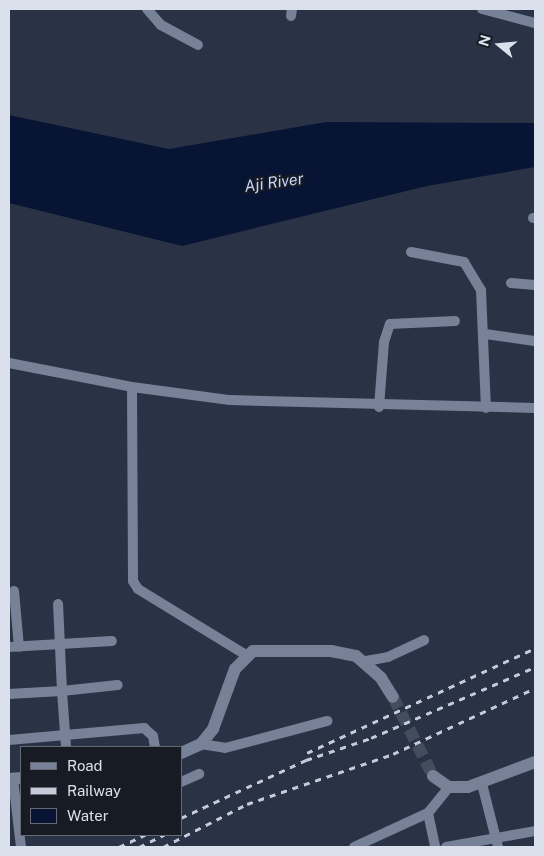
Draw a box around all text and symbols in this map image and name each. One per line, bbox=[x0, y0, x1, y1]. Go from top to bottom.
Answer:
north arrow bbox=[474, 20, 524, 70]
text: N bbox=[475, 33, 494, 48]
water label: Aji River bbox=[243, 169, 305, 197]
legend bbox=[20, 746, 182, 836]
text: Road bbox=[67, 757, 103, 774]
text: Railway bbox=[67, 782, 121, 799]
text: Water bbox=[67, 807, 109, 824]

